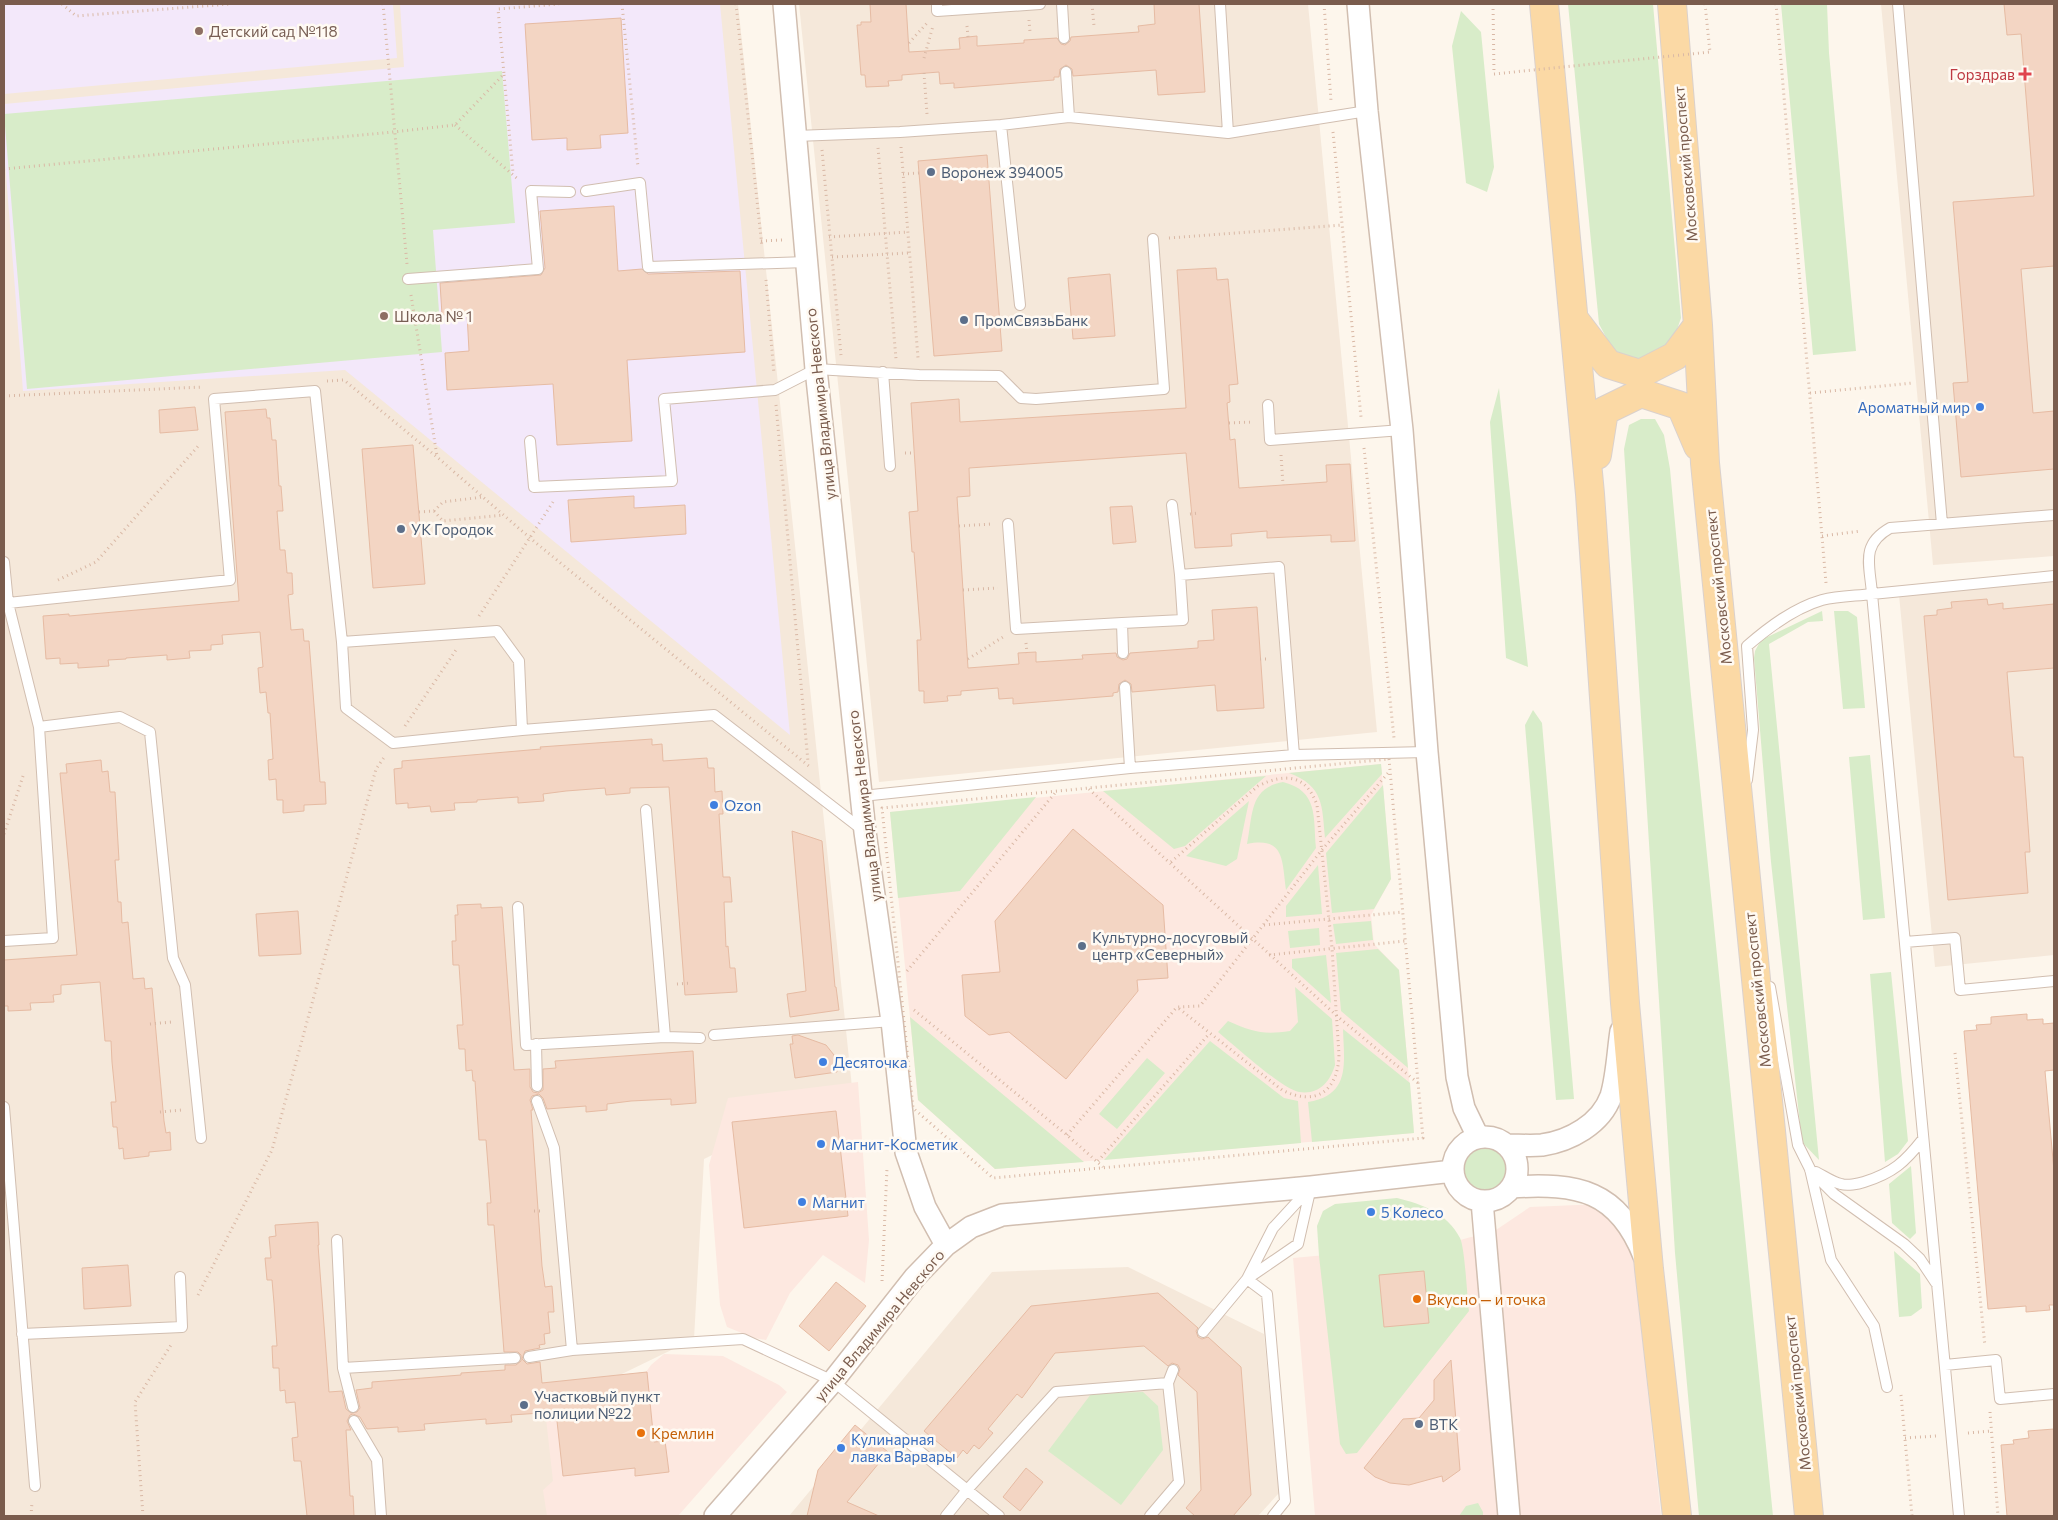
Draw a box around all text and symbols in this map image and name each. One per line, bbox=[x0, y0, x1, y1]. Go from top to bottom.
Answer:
place label: Детский сад №118 bbox=[209, 22, 338, 40]
marker: Детский сад №118 bbox=[193, 25, 205, 37]
place label: Горздрав bbox=[1949, 65, 2015, 83]
marker: Горздрав bbox=[2019, 68, 2031, 80]
street label: Московский проспект bbox=[1669, 85, 1701, 243]
place label: Воронеж 394005 bbox=[941, 163, 1063, 181]
marker: Воронеж 394005 bbox=[925, 166, 937, 178]
place label: Школа № 1 bbox=[394, 307, 472, 325]
street label: улица Владимира Невского bbox=[801, 307, 839, 501]
marker: Школа № 1 bbox=[378, 310, 390, 322]
place label: ПромСвязьБанк bbox=[974, 311, 1088, 329]
marker: ПромСвязьБанк bbox=[958, 314, 970, 326]
place label: Ароматный мир bbox=[1858, 398, 1970, 416]
marker: Ароматный мир bbox=[1974, 401, 1986, 413]
street label: Московский проспект bbox=[1701, 508, 1735, 666]
place label: УК Городок bbox=[411, 520, 494, 538]
marker: УК Городок bbox=[395, 523, 407, 535]
street label: улица Владимира Невского bbox=[843, 709, 885, 903]
place label: Ozon bbox=[724, 796, 761, 814]
marker: Ozon bbox=[708, 799, 720, 811]
street label: Московский проспект bbox=[1740, 911, 1774, 1069]
place label: Культурно-досуговый центр «Северный» bbox=[1092, 928, 1248, 963]
marker: Культурно-досуговый центр «Северный» bbox=[1076, 940, 1088, 952]
place label: Десяточка bbox=[833, 1053, 908, 1071]
marker: Десяточка bbox=[817, 1056, 829, 1068]
place label: Магнит-Косметик bbox=[831, 1135, 958, 1153]
marker: Магнит-Косметик bbox=[815, 1138, 827, 1150]
place label: Магнит bbox=[812, 1193, 865, 1211]
marker: Магнит bbox=[796, 1196, 808, 1208]
place label: 5 Колесо bbox=[1381, 1203, 1444, 1221]
marker: 5 Колесо bbox=[1365, 1206, 1377, 1218]
street label: улица Владимира Невского bbox=[810, 1245, 948, 1405]
place label: Вкусно — и точка bbox=[1427, 1290, 1546, 1308]
marker: Вкусно — и точка bbox=[1411, 1293, 1423, 1305]
street label: Московский проспект bbox=[1780, 1314, 1814, 1472]
place label: Участковый пункт полиции №22 bbox=[534, 1387, 660, 1422]
marker: Участковый пункт полиции №22 bbox=[518, 1399, 530, 1411]
place label: ВТК bbox=[1429, 1415, 1458, 1433]
marker: ВТК bbox=[1413, 1418, 1425, 1430]
place label: Кремлин bbox=[651, 1424, 714, 1442]
marker: Кремлин bbox=[635, 1427, 647, 1439]
place label: Кулинарная лавка Варвары bbox=[851, 1430, 956, 1465]
marker: Кулинарная лавка Варвары bbox=[835, 1442, 847, 1454]

